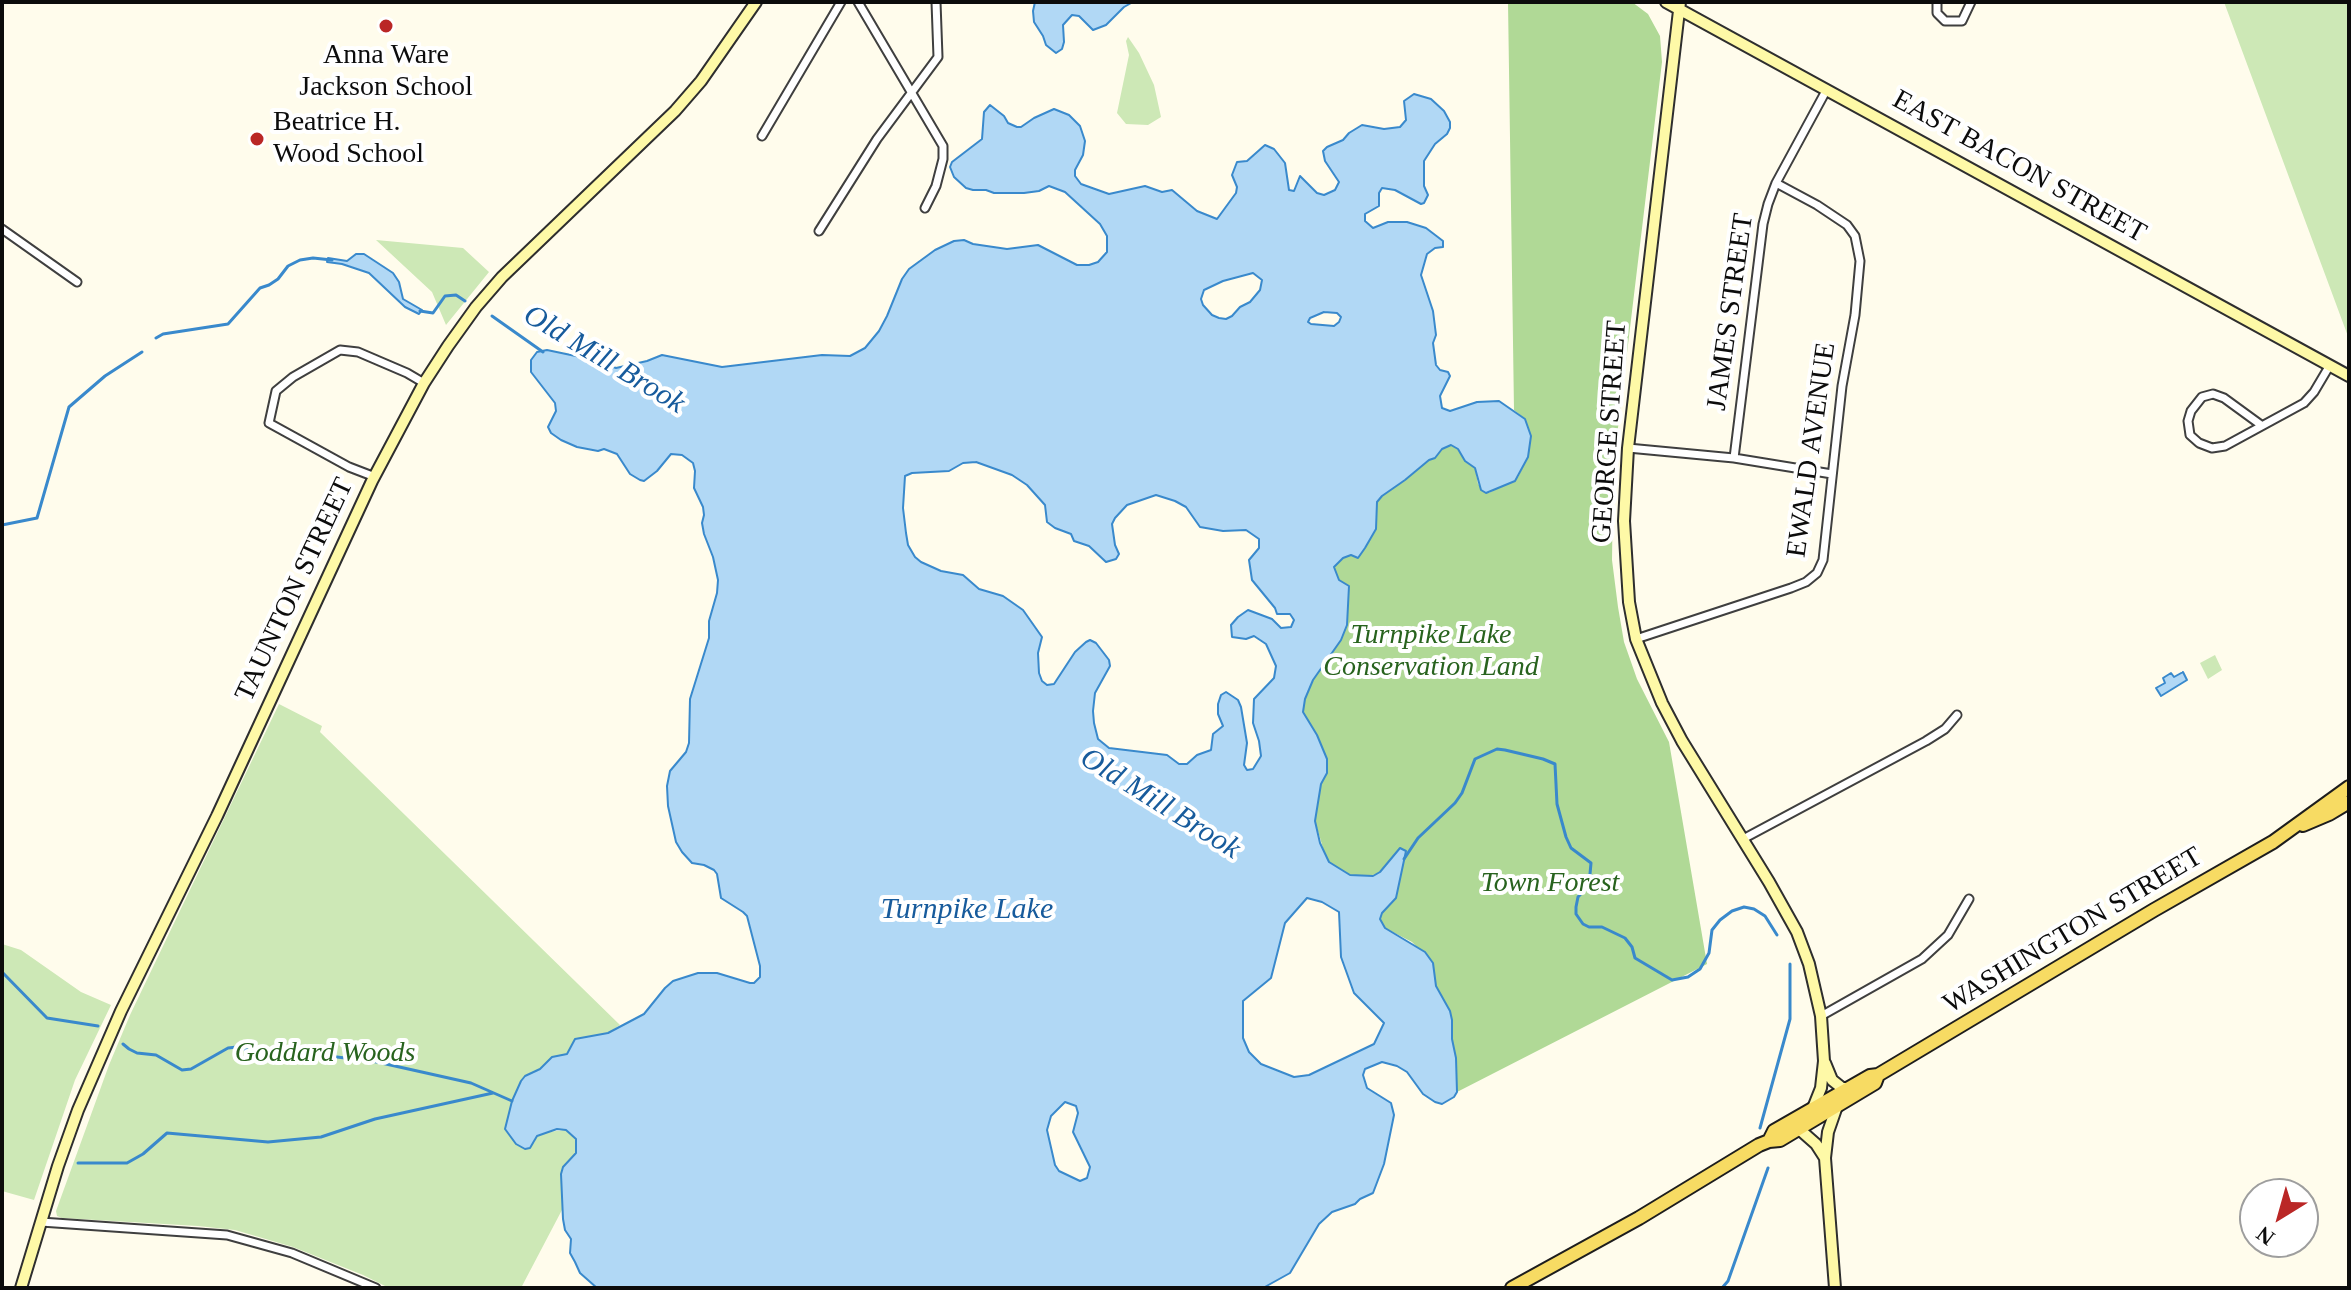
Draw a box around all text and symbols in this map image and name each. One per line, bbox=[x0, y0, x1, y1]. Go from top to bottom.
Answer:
marker: Anna Ware Jackson School bbox=[377, 17, 395, 35]
place label: Anna Ware Jackson School bbox=[299, 39, 473, 105]
street label: EAST BACON STREET bbox=[1886, 83, 2152, 251]
place label: Beatrice H. Wood School bbox=[273, 106, 424, 172]
marker: Beatrice H. Wood School bbox=[248, 130, 266, 148]
street label: JAMES STREET bbox=[1701, 211, 1761, 413]
water label: Old Mill Brook bbox=[517, 298, 691, 422]
street label: GEORGE STREET bbox=[1585, 319, 1635, 545]
street label: EWALD AVENUE bbox=[1780, 340, 1844, 560]
street label: TAUNTON STREET bbox=[229, 473, 361, 707]
park label: Turnpike Lake Conservation Land bbox=[1323, 619, 1539, 685]
water label: Old Mill Brook bbox=[1073, 740, 1247, 868]
street label: WASHINGTON STREET bbox=[1938, 840, 2208, 1022]
park label: Town Forest bbox=[1481, 867, 1619, 901]
water label: Turnpike Lake bbox=[881, 892, 1053, 928]
park label: Goddard Woods bbox=[235, 1037, 415, 1071]
north arrow bbox=[2239, 1178, 2319, 1258]
text: N bbox=[2252, 1221, 2279, 1251]

